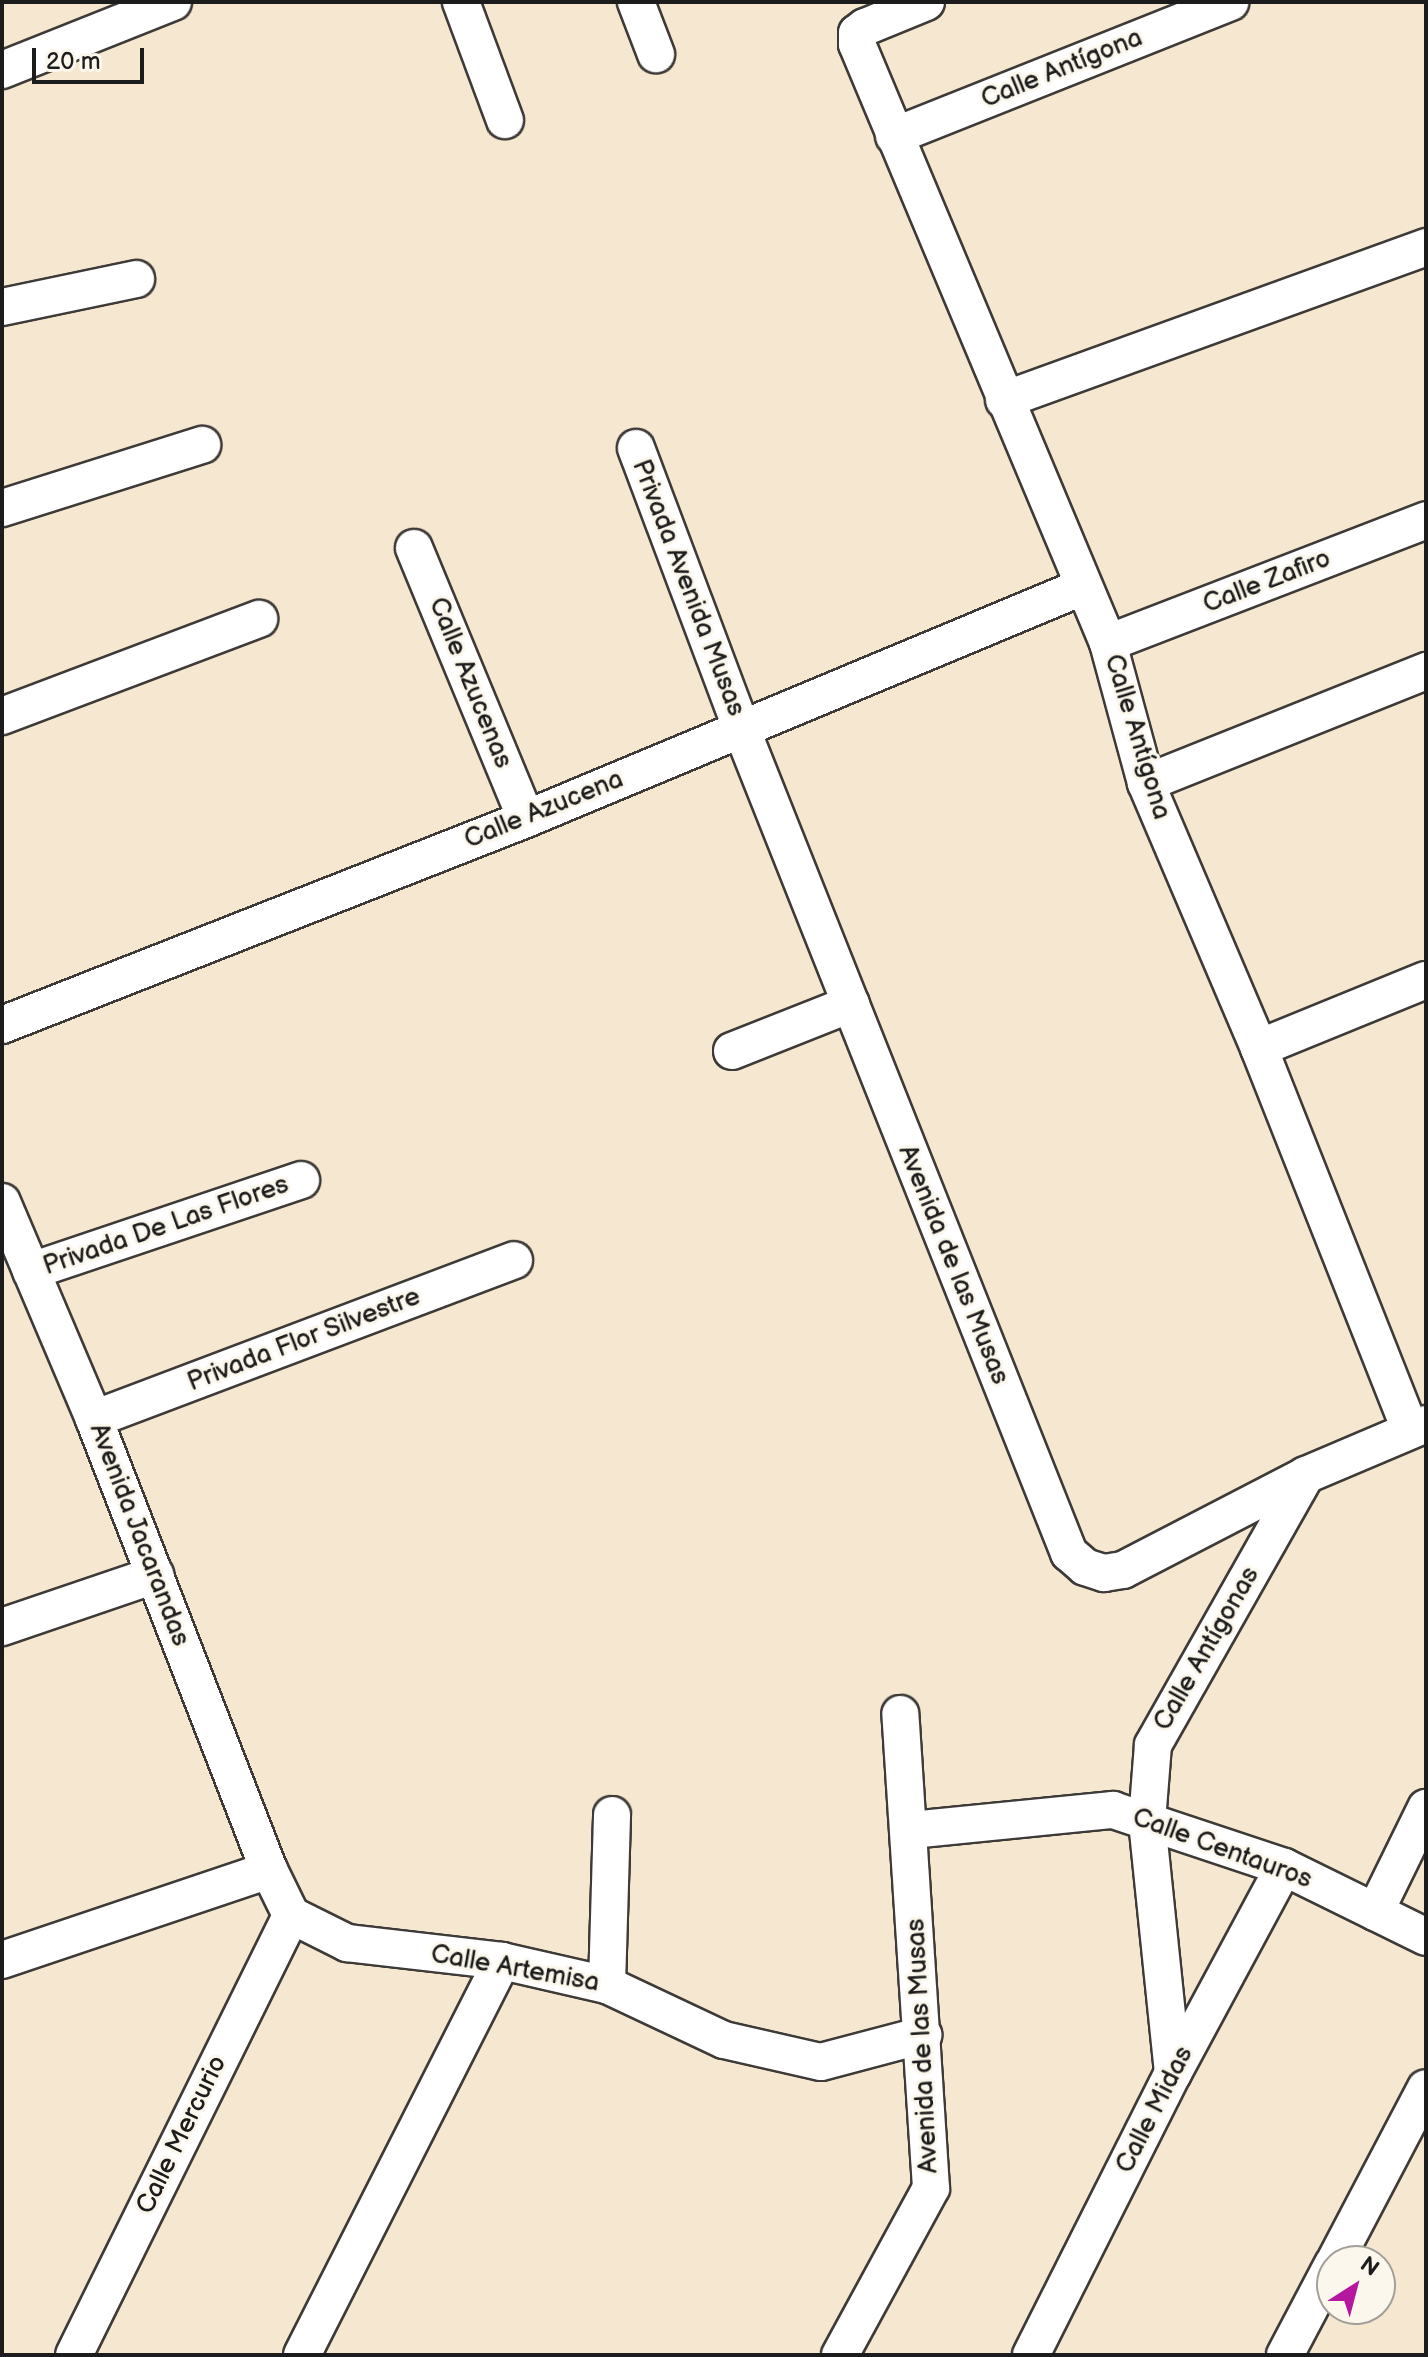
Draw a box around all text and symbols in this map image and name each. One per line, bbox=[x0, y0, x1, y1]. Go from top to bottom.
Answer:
street label: Calle Antígona bbox=[977, 23, 1147, 115]
scale bar bbox=[36, 32, 148, 82]
text: 20 m bbox=[46, 47, 101, 76]
street label: Privada Avenida Musas bbox=[625, 455, 751, 721]
street label: Calle Zafiro bbox=[1199, 543, 1335, 621]
street label: Calle Azucenas bbox=[422, 593, 518, 773]
street label: Calle Antígona bbox=[1097, 651, 1177, 823]
street label: Calle Azucena bbox=[460, 764, 628, 856]
street label: Avenida de las Musas bbox=[891, 1141, 1015, 1389]
street label: Privada De Las Flores bbox=[39, 1169, 293, 1283]
street label: Privada Flor Silvestre bbox=[183, 1281, 425, 1399]
street label: Avenida Jacarandas bbox=[82, 1419, 196, 1651]
street label: Calle Antígonas bbox=[1148, 1562, 1266, 1736]
street label: Calle Centauros bbox=[1128, 1802, 1316, 1896]
street label: Avenida de las Musas bbox=[901, 1918, 945, 2174]
street label: Calle Artemisa bbox=[428, 1939, 602, 1999]
street label: Calle Midas bbox=[1110, 2041, 1200, 2179]
street label: Calle Mercurio bbox=[130, 2051, 234, 2219]
north arrow bbox=[1316, 2245, 1396, 2325]
text: N bbox=[1355, 2251, 1384, 2283]

